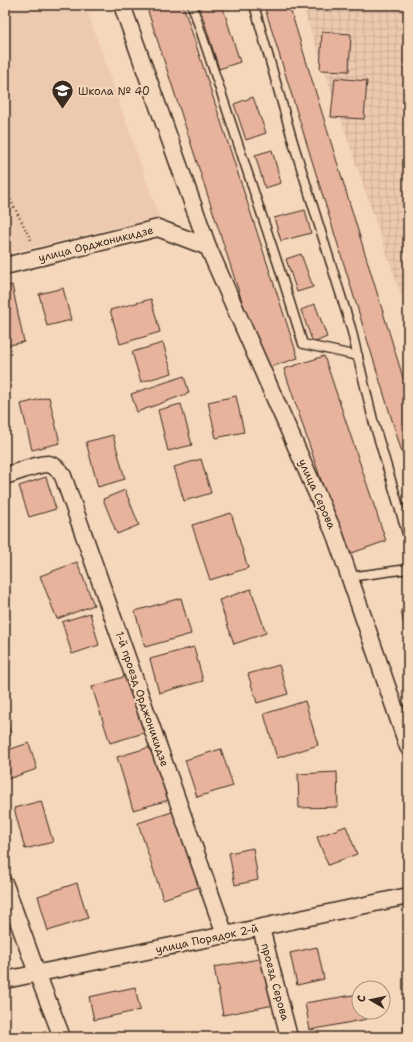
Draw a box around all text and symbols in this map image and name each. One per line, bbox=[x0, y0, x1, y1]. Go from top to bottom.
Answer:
school or university icon: Школа № 40 bbox=[50, 78, 76, 111]
place label: Школа № 40 bbox=[78, 84, 150, 99]
street label: улица Орджоникидзе bbox=[37, 222, 155, 266]
street label: улица Серова bbox=[295, 457, 339, 532]
street label: 1-й проезд Орджоникидзе bbox=[112, 629, 172, 769]
street label: улица Порядок 2-й bbox=[154, 921, 260, 957]
street label: проезд Серова bbox=[257, 942, 293, 1023]
north arrow bbox=[351, 980, 391, 1020]
text: С bbox=[354, 994, 370, 1003]

